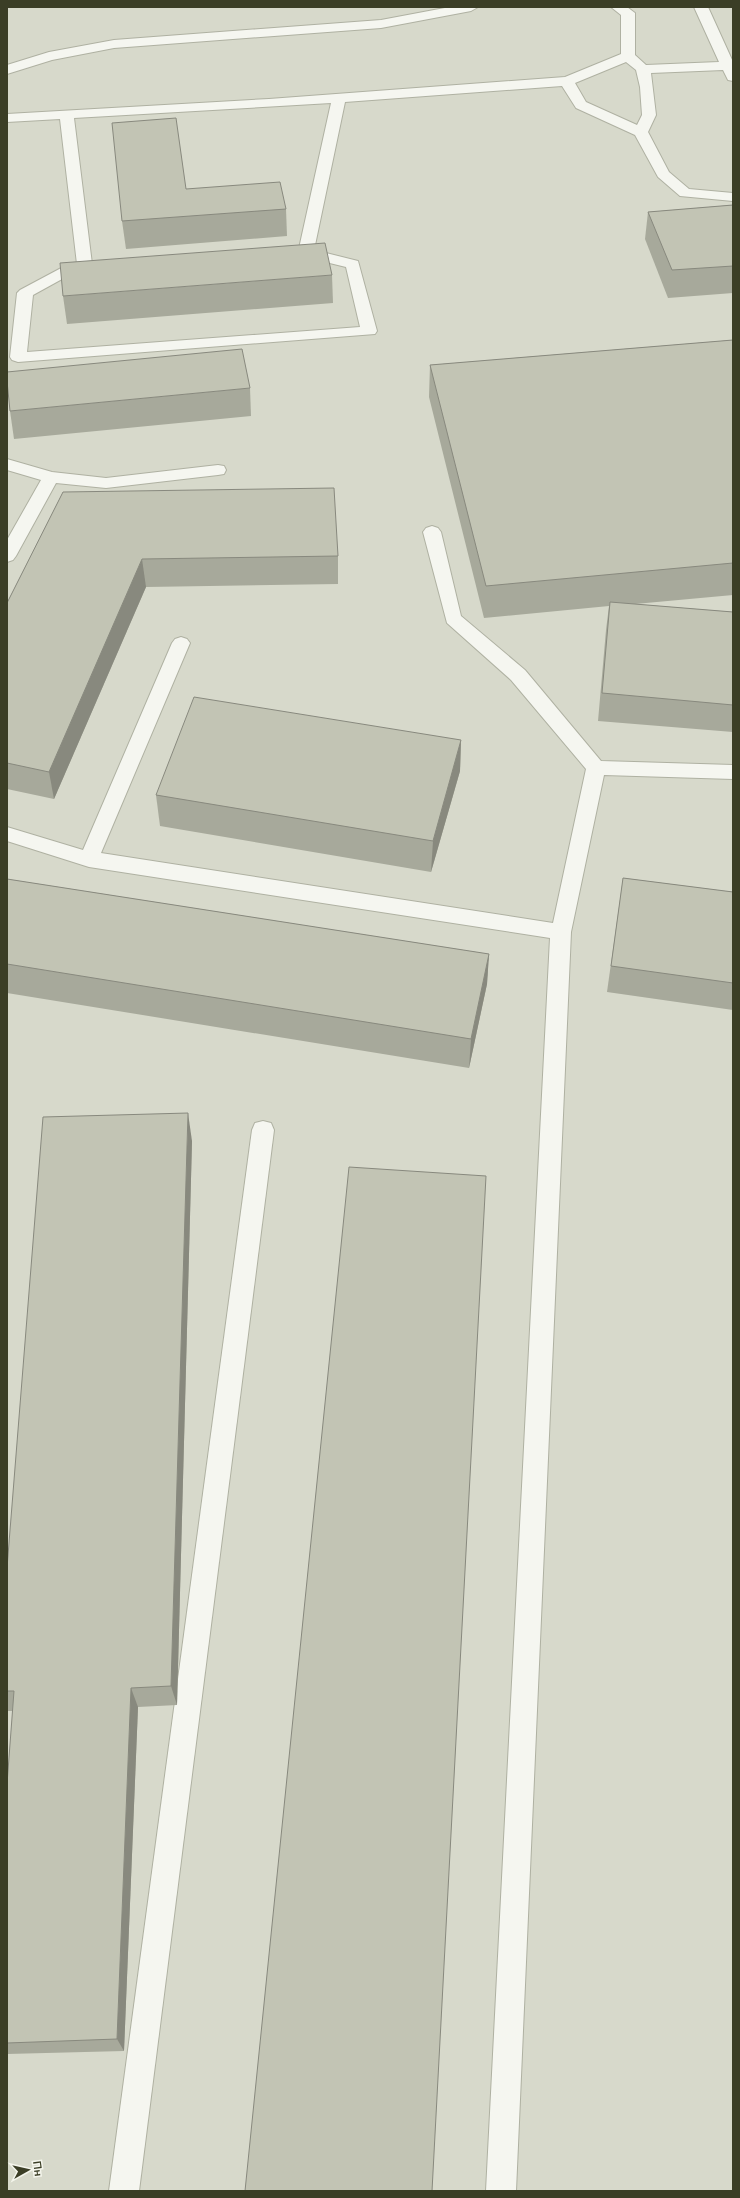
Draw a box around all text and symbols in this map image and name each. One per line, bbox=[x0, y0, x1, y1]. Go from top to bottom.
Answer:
north arrow bbox=[8, 2150, 48, 2190]
text: Пн bbox=[30, 2160, 46, 2177]

